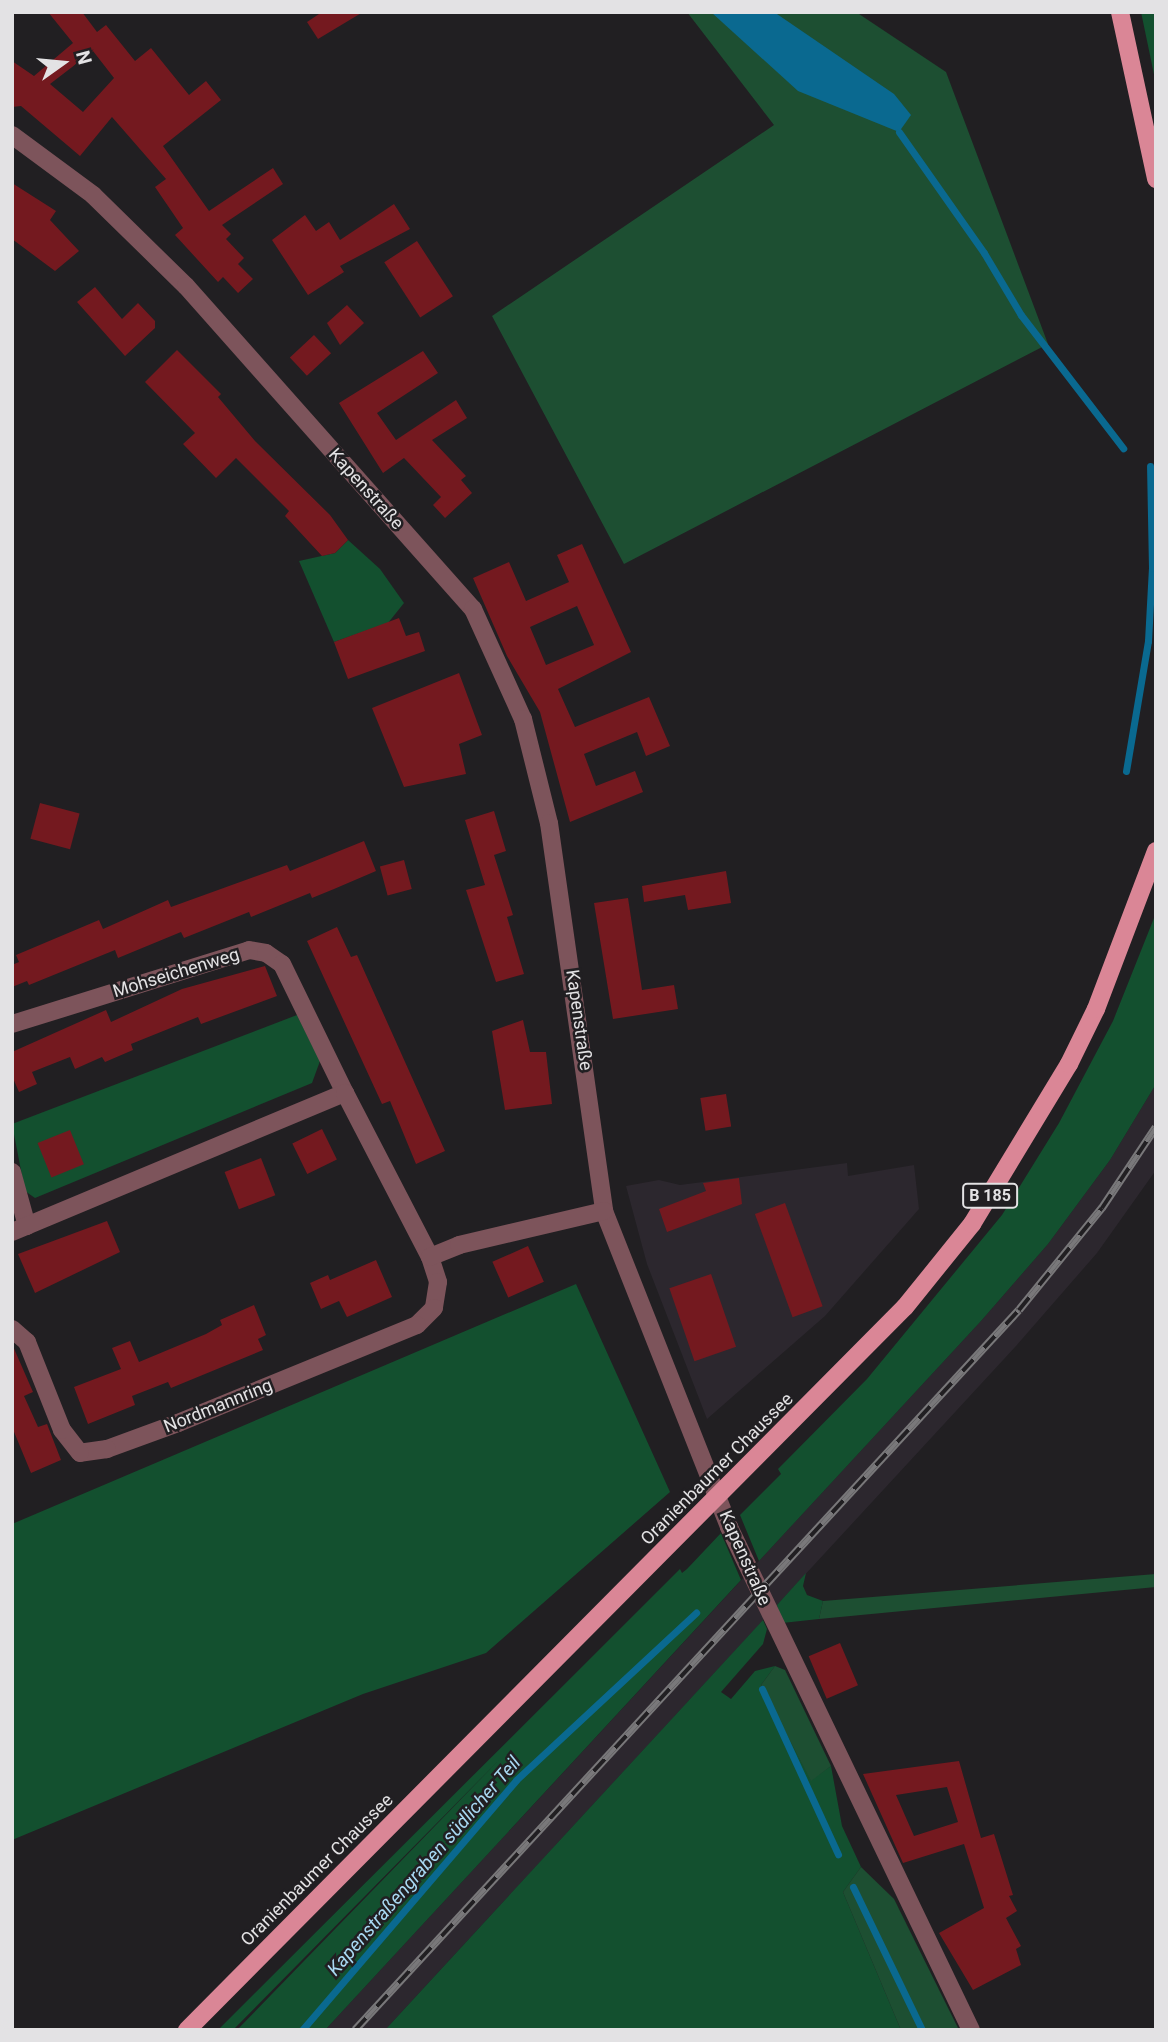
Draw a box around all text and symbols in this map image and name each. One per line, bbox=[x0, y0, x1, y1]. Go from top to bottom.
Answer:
north arrow bbox=[28, 28, 98, 98]
text: N bbox=[71, 48, 97, 67]
street label: Kapenstraße bbox=[324, 444, 408, 534]
street label: Mohseichenweg bbox=[110, 944, 242, 1002]
street label: Kapenstraße bbox=[561, 968, 597, 1072]
road number: B 185 bbox=[962, 1184, 1018, 1208]
street label: Nordmannring bbox=[161, 1374, 275, 1438]
street label: Oranienbaumer Chaussee bbox=[636, 1388, 798, 1550]
street label: Kapenstraße bbox=[714, 1507, 776, 1609]
water label: Kapenstraßengraben südlicher Teil bbox=[322, 1751, 526, 1981]
street label: Oranienbaumer Chaussee bbox=[236, 1789, 398, 1951]

